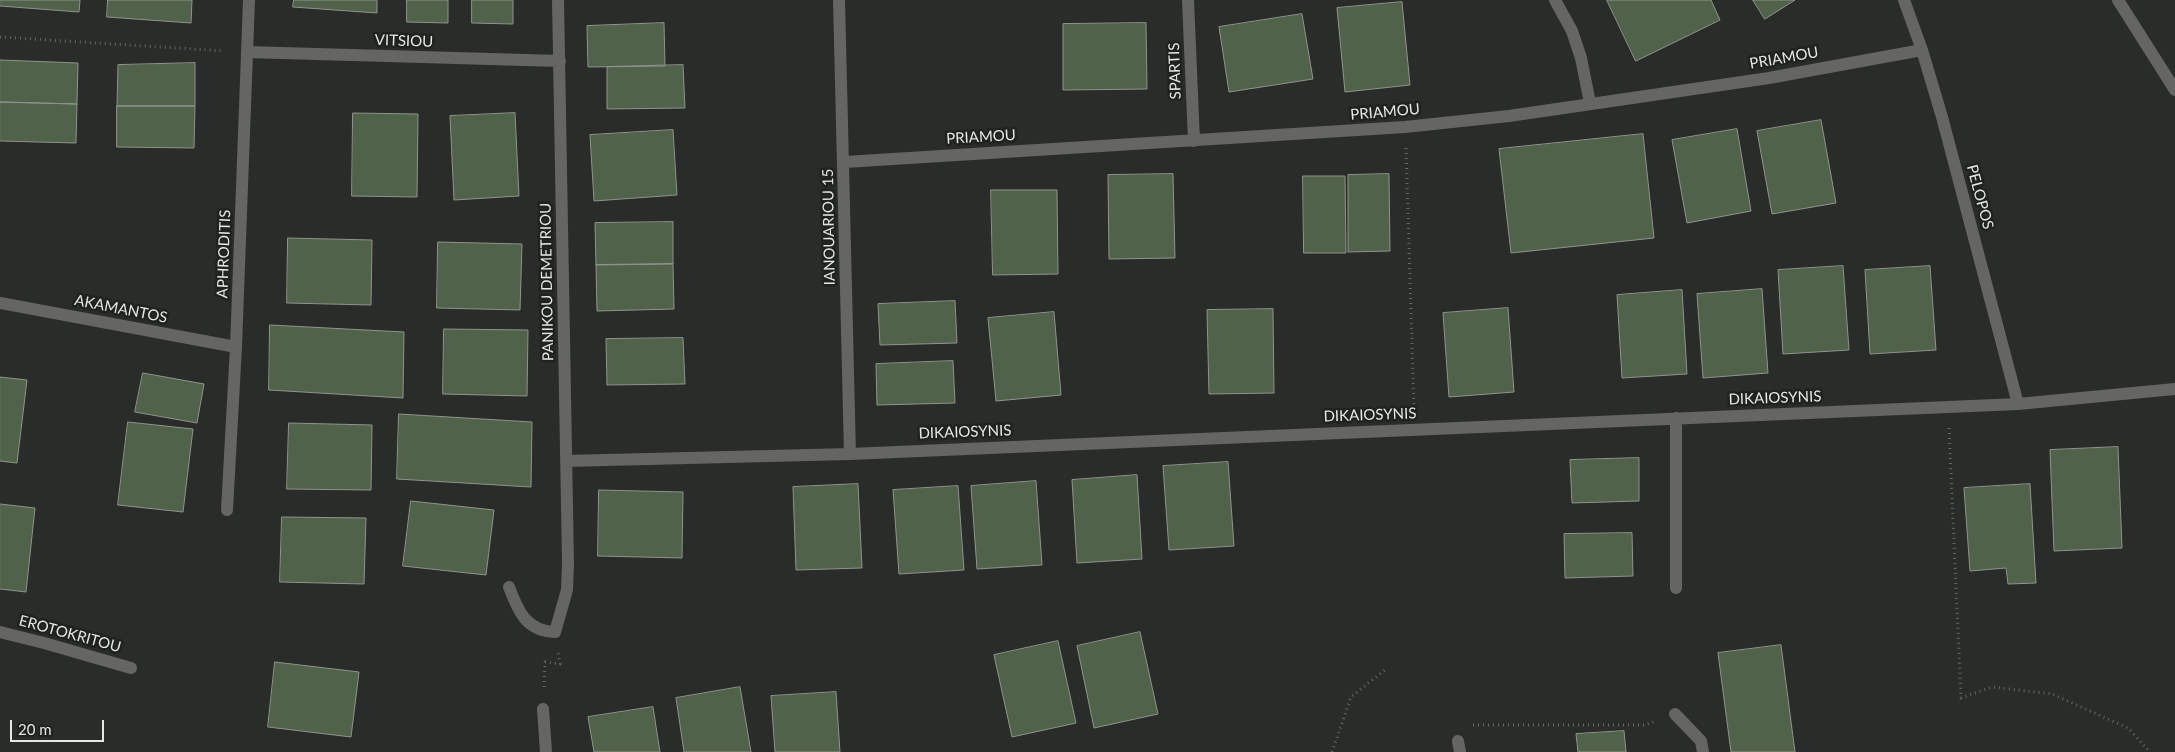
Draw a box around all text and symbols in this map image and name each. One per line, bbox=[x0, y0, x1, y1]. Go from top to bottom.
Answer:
street label: VITSIOU bbox=[374, 31, 434, 51]
street label: SPARTIS bbox=[1165, 42, 1185, 100]
street label: PRIAMOU bbox=[1748, 43, 1820, 73]
street label: PRIAMOU bbox=[1349, 100, 1421, 124]
street label: PRIAMOU bbox=[946, 126, 1016, 148]
street label: PELOPOS bbox=[1963, 163, 1997, 231]
street label: IANOUARIOU 15 bbox=[819, 169, 839, 285]
street label: PANIKOU DEMETRIOU bbox=[537, 203, 557, 361]
street label: APHRODITIS bbox=[213, 209, 235, 299]
street label: AKAMANTOS bbox=[73, 291, 169, 327]
street label: DIKAIOSYNIS bbox=[1728, 387, 1822, 409]
street label: DIKAIOSYNIS bbox=[1323, 404, 1417, 426]
street label: DIKAIOSYNIS bbox=[918, 421, 1012, 443]
street label: EROTOKRITOU bbox=[17, 612, 123, 656]
scale bar bbox=[12, 710, 106, 742]
text: 20 m bbox=[18, 720, 52, 738]

